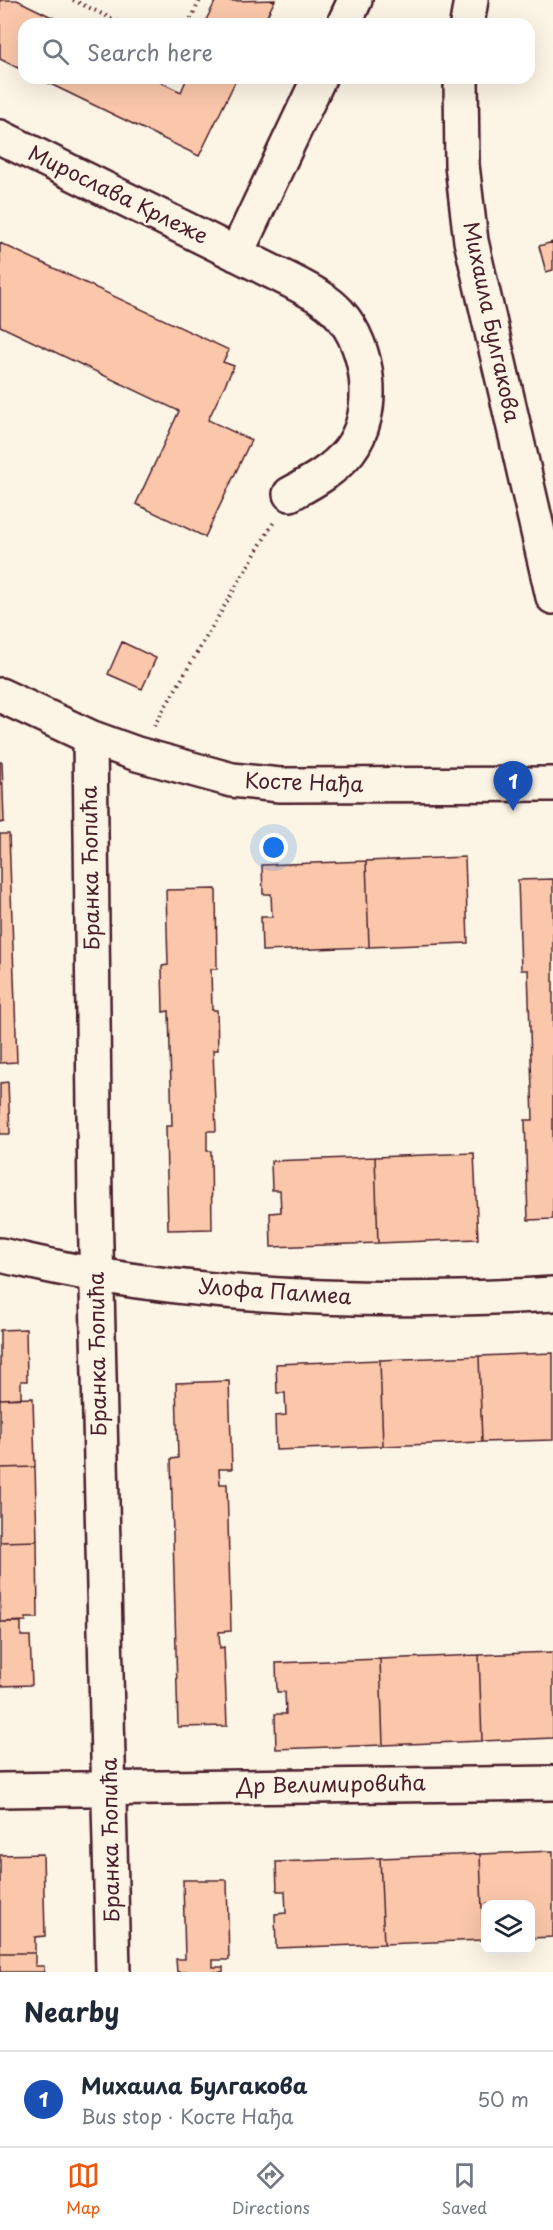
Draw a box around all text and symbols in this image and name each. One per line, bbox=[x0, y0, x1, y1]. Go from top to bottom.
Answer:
search box bbox=[18, 18, 535, 84]
icon: search bbox=[39, 35, 72, 68]
text: Search here bbox=[87, 35, 213, 68]
street label: Мирослава Крлеже bbox=[24, 136, 214, 251]
street label: Михаила Булгакова bbox=[456, 218, 530, 425]
pin: 1 bbox=[494, 762, 532, 811]
street label: Косте Нађа bbox=[244, 763, 365, 799]
street label: Бранка Ћопића bbox=[72, 785, 106, 950]
your location bbox=[259, 833, 288, 862]
street label: Улофа Палмеа bbox=[198, 1269, 354, 1311]
street label: Бранка Ћопића bbox=[79, 1271, 113, 1436]
street label: Бранка Ћопића bbox=[92, 1757, 126, 1922]
street label: Др Велимировића bbox=[235, 1765, 427, 1801]
map controls bbox=[481, 1900, 535, 1954]
button: layers bbox=[481, 1900, 535, 1954]
text: Nearby bbox=[24, 1992, 119, 2031]
text: Михаила Булгакова bbox=[81, 2068, 308, 2101]
text: 1 bbox=[39, 2084, 48, 2114]
text: 50 m bbox=[477, 2084, 529, 2114]
text: Bus stop · Косте Нађа bbox=[81, 2101, 294, 2131]
tab: Map bbox=[66, 2159, 100, 2219]
tab: Directions bbox=[232, 2159, 310, 2219]
tab: Saved bbox=[442, 2159, 487, 2219]

